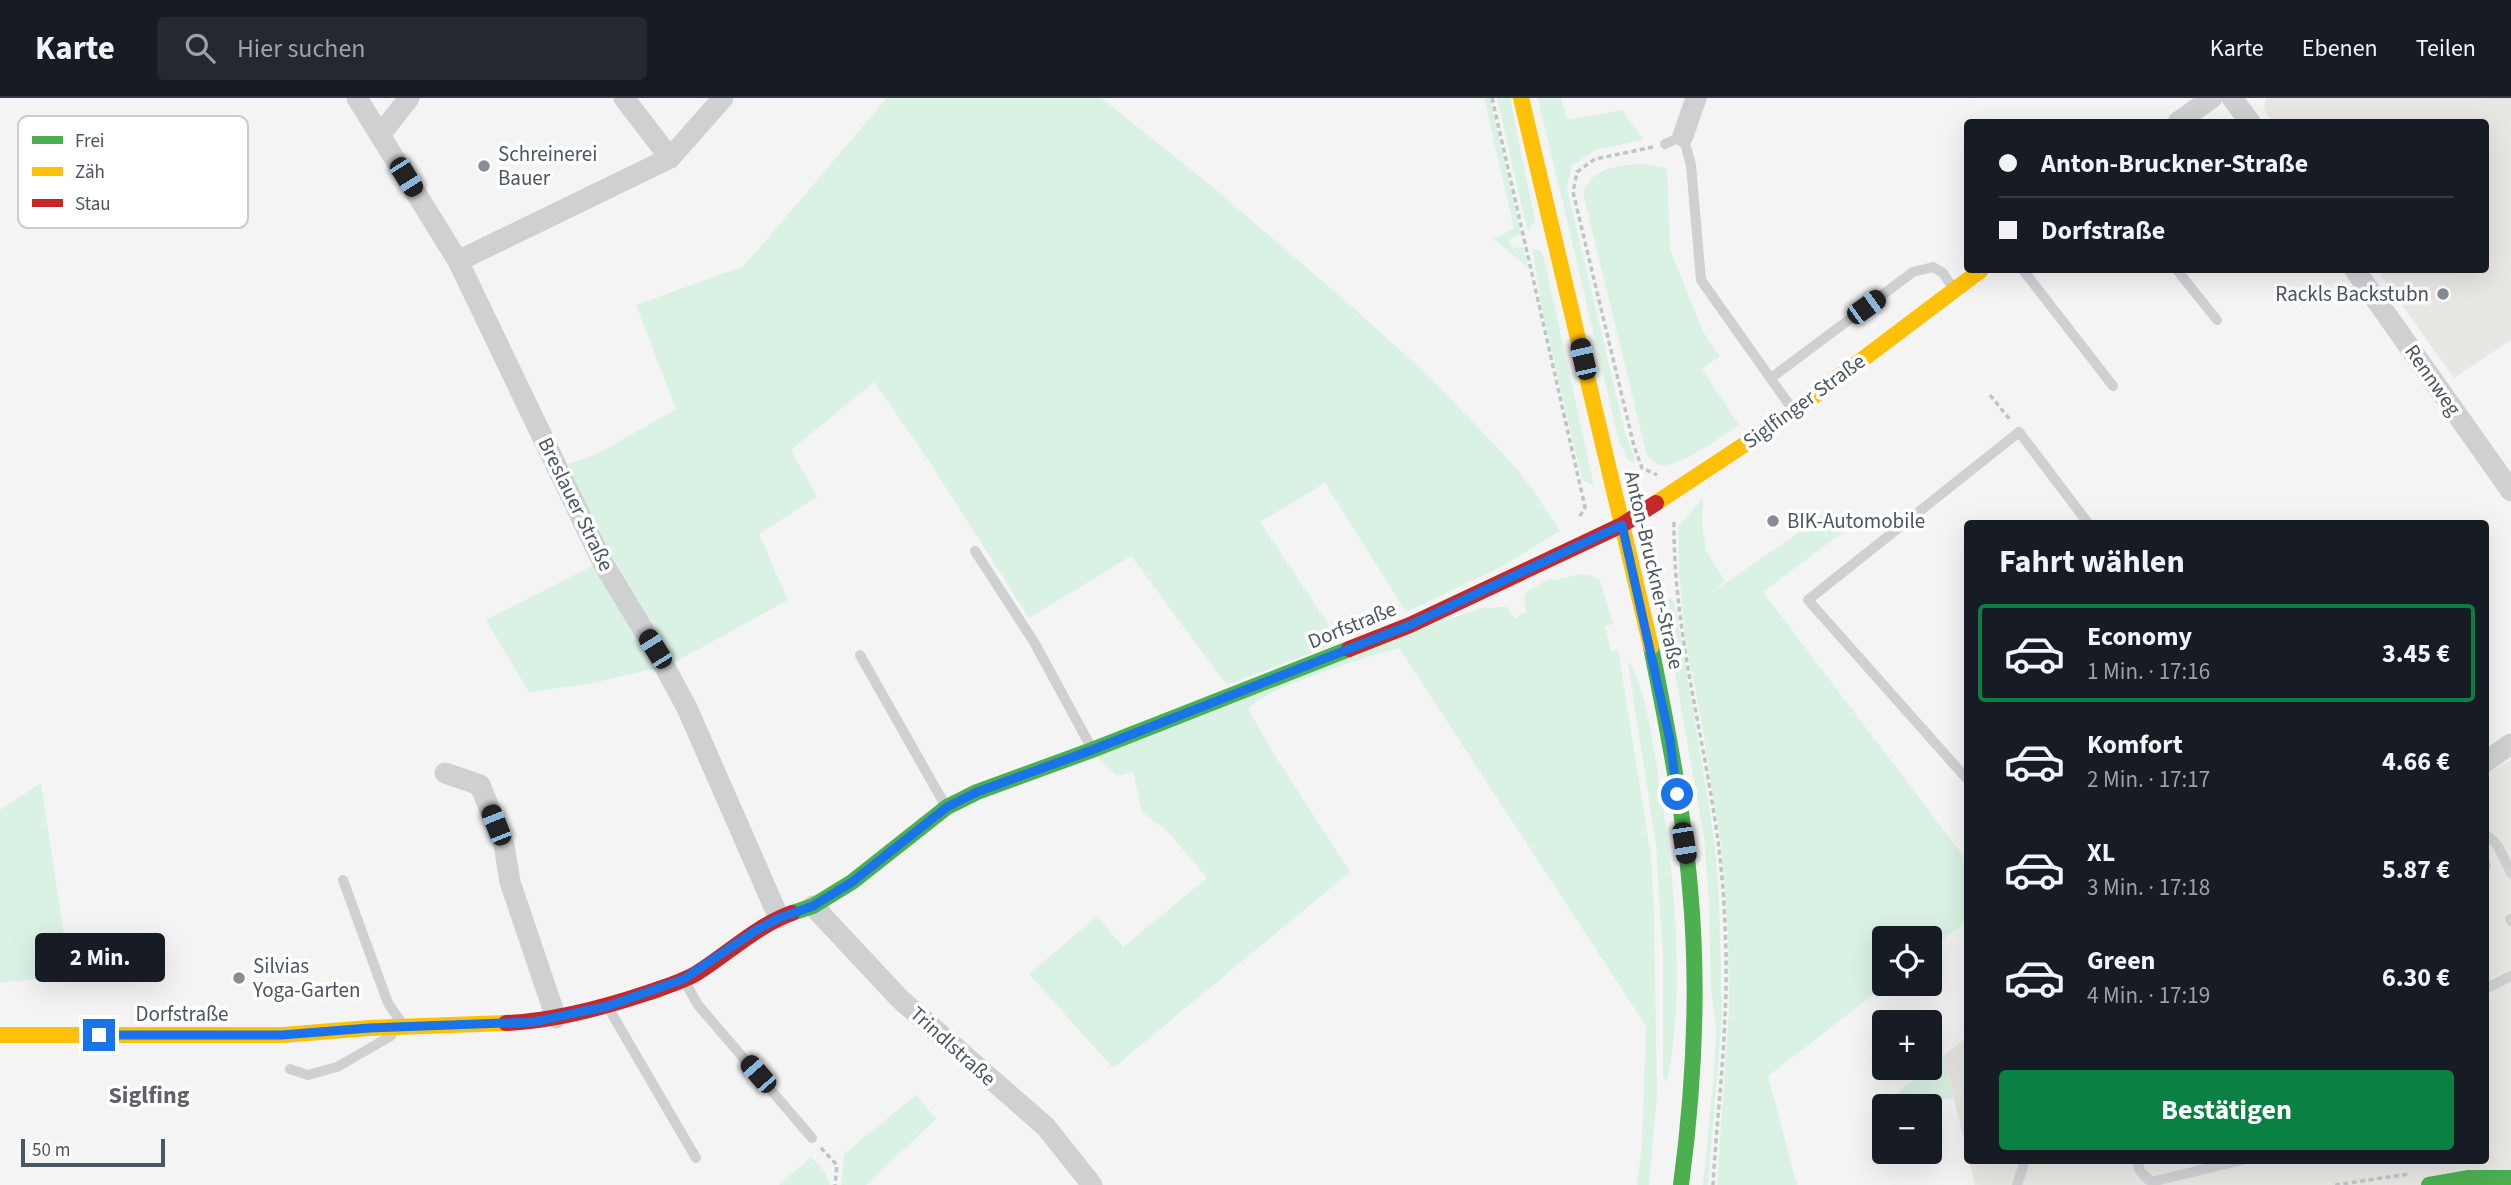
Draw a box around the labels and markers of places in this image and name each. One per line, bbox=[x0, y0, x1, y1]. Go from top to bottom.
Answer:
place label: Schreinerei Bauer bbox=[498, 139, 597, 193]
marker: Schreinerei Bauer bbox=[476, 158, 492, 174]
place label: Rackls Backstubn bbox=[2275, 279, 2429, 309]
marker: Rackls Backstubn bbox=[2435, 286, 2451, 302]
place label: BIK-Automobile bbox=[1787, 506, 1925, 536]
marker: BIK-Automobile bbox=[1765, 513, 1781, 529]
place label: Silvias Yoga-Garten bbox=[252, 951, 360, 1005]
marker: Silvias Yoga-Garten bbox=[231, 970, 247, 986]

